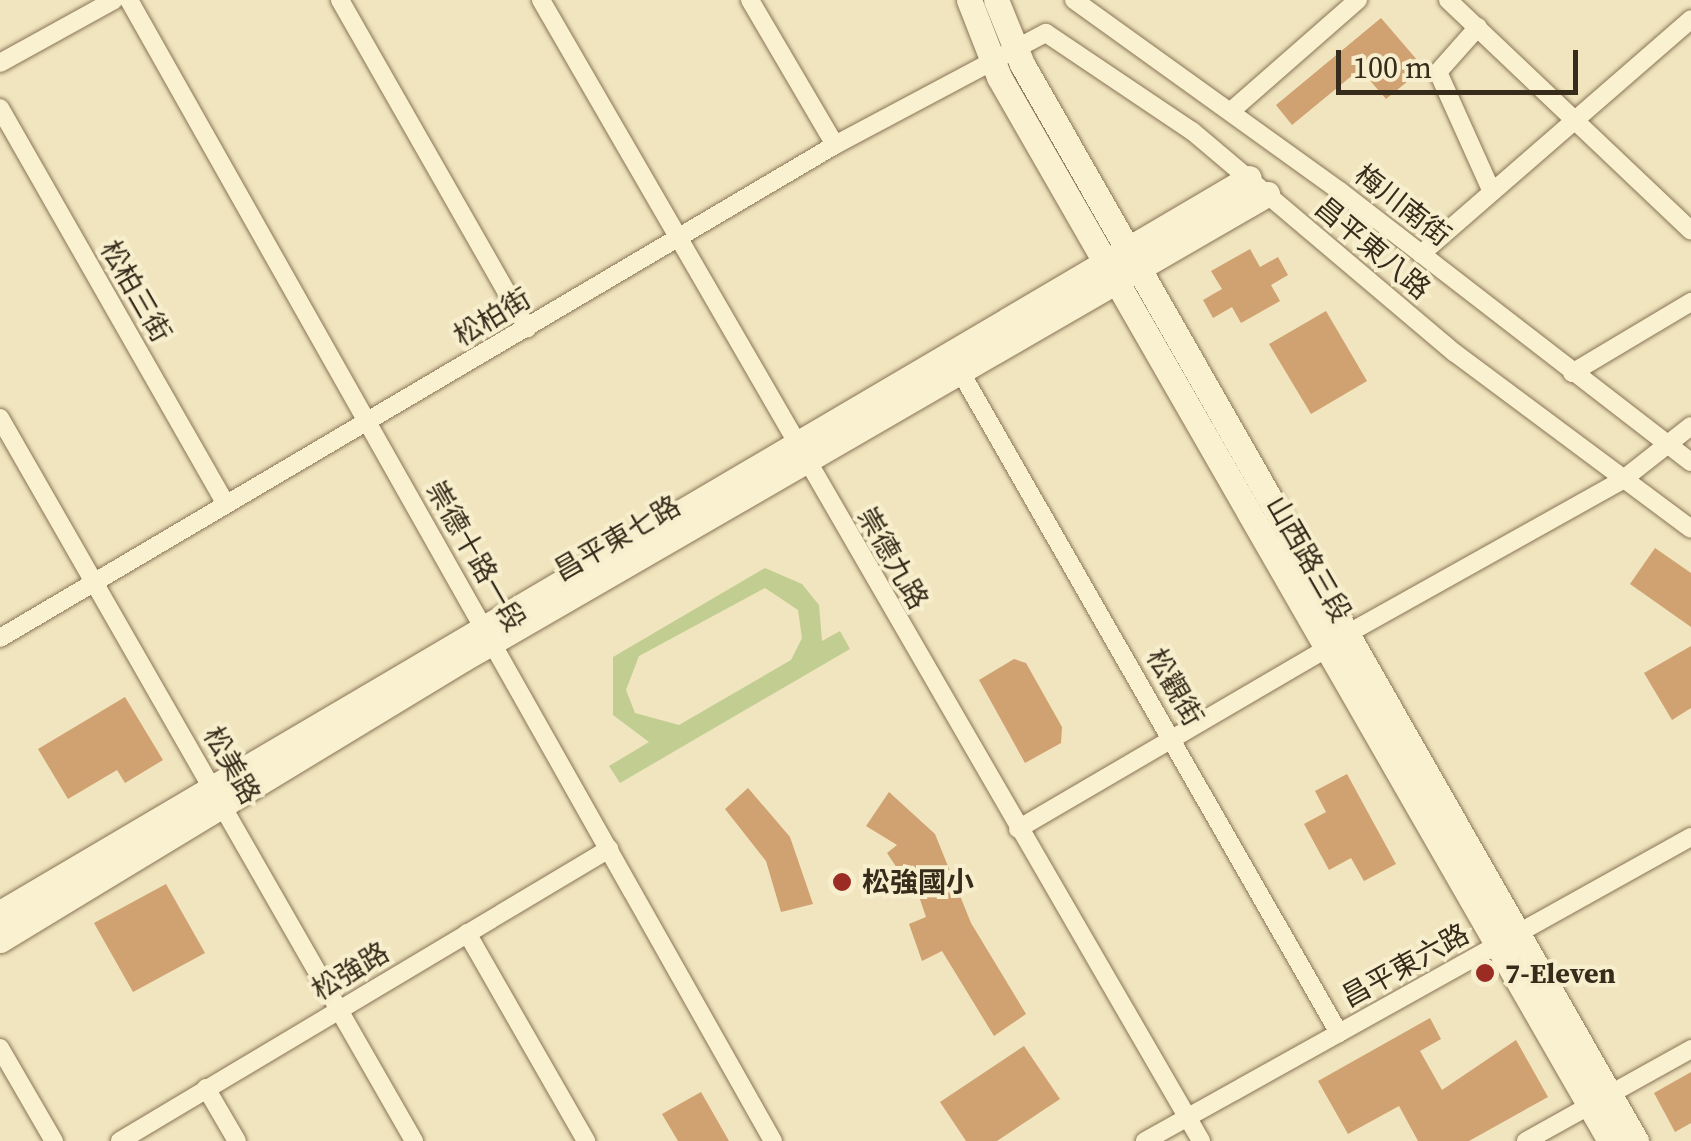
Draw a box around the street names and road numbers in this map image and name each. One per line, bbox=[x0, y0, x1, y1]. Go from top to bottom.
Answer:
street label: 梅川南街 bbox=[1349, 157, 1457, 253]
street label: 昌平東八路 bbox=[1309, 190, 1437, 306]
street label: 松柏三街 bbox=[93, 234, 179, 348]
street label: 松柏街 bbox=[447, 281, 537, 353]
street label: 崇德十路一段 bbox=[419, 475, 533, 637]
street label: 昌平東七路 bbox=[548, 488, 686, 588]
street label: 山西路三段 bbox=[1259, 490, 1359, 628]
street label: 崇德九路 bbox=[850, 501, 936, 615]
street label: 松觀街 bbox=[1139, 642, 1211, 732]
street label: 松美路 bbox=[196, 720, 268, 810]
street label: 昌平東六路 bbox=[1336, 916, 1474, 1014]
street label: 松強路 bbox=[305, 935, 395, 1007]

